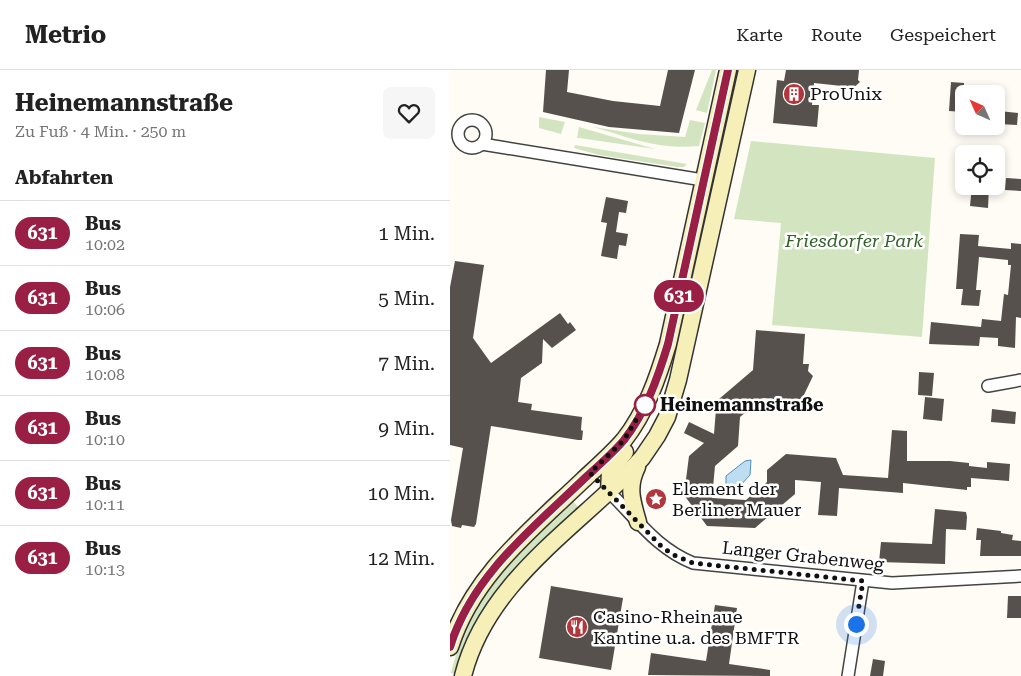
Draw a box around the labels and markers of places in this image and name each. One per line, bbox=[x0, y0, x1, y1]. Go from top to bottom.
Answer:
building icon: ProUnix bbox=[782, 82, 806, 106]
place label: ProUnix bbox=[810, 83, 882, 104]
marker: Heinemannstraße bbox=[634, 394, 656, 416]
place label: Heinemannstraße bbox=[660, 394, 824, 415]
place label: Element der Berliner Mauer bbox=[672, 478, 801, 520]
place icon: Element der Berliner Mauer bbox=[644, 487, 668, 511]
place label: Casino-Rheinaue Kantine u.a. des BMFTR bbox=[593, 606, 800, 648]
restaurant icon: Casino-Rheinaue Kantine u.a. des BMFTR bbox=[565, 615, 589, 639]

